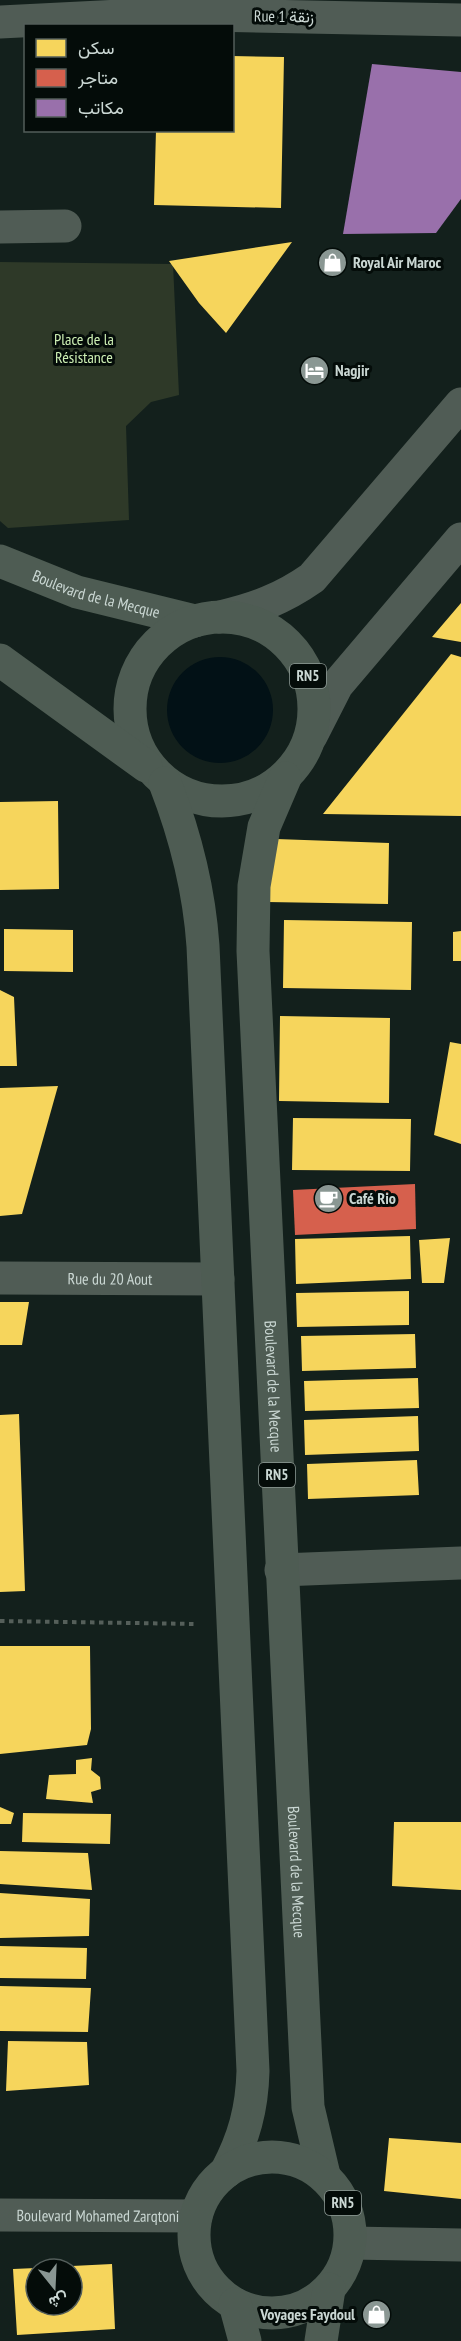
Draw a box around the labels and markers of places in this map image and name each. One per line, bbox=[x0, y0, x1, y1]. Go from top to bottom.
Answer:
shop icon: Royal Air Maroc bbox=[316, 246, 348, 278]
place label: Royal Air Maroc bbox=[353, 252, 442, 272]
hotel icon: Nagjir bbox=[298, 354, 330, 386]
place label: Nagjir bbox=[335, 360, 370, 380]
cafe icon: Café Rio bbox=[312, 1182, 344, 1214]
place label: Café Rio bbox=[349, 1188, 396, 1208]
shop icon: Voyages Faydoul bbox=[360, 2298, 392, 2330]
place label: Voyages Faydoul bbox=[259, 2304, 355, 2324]

